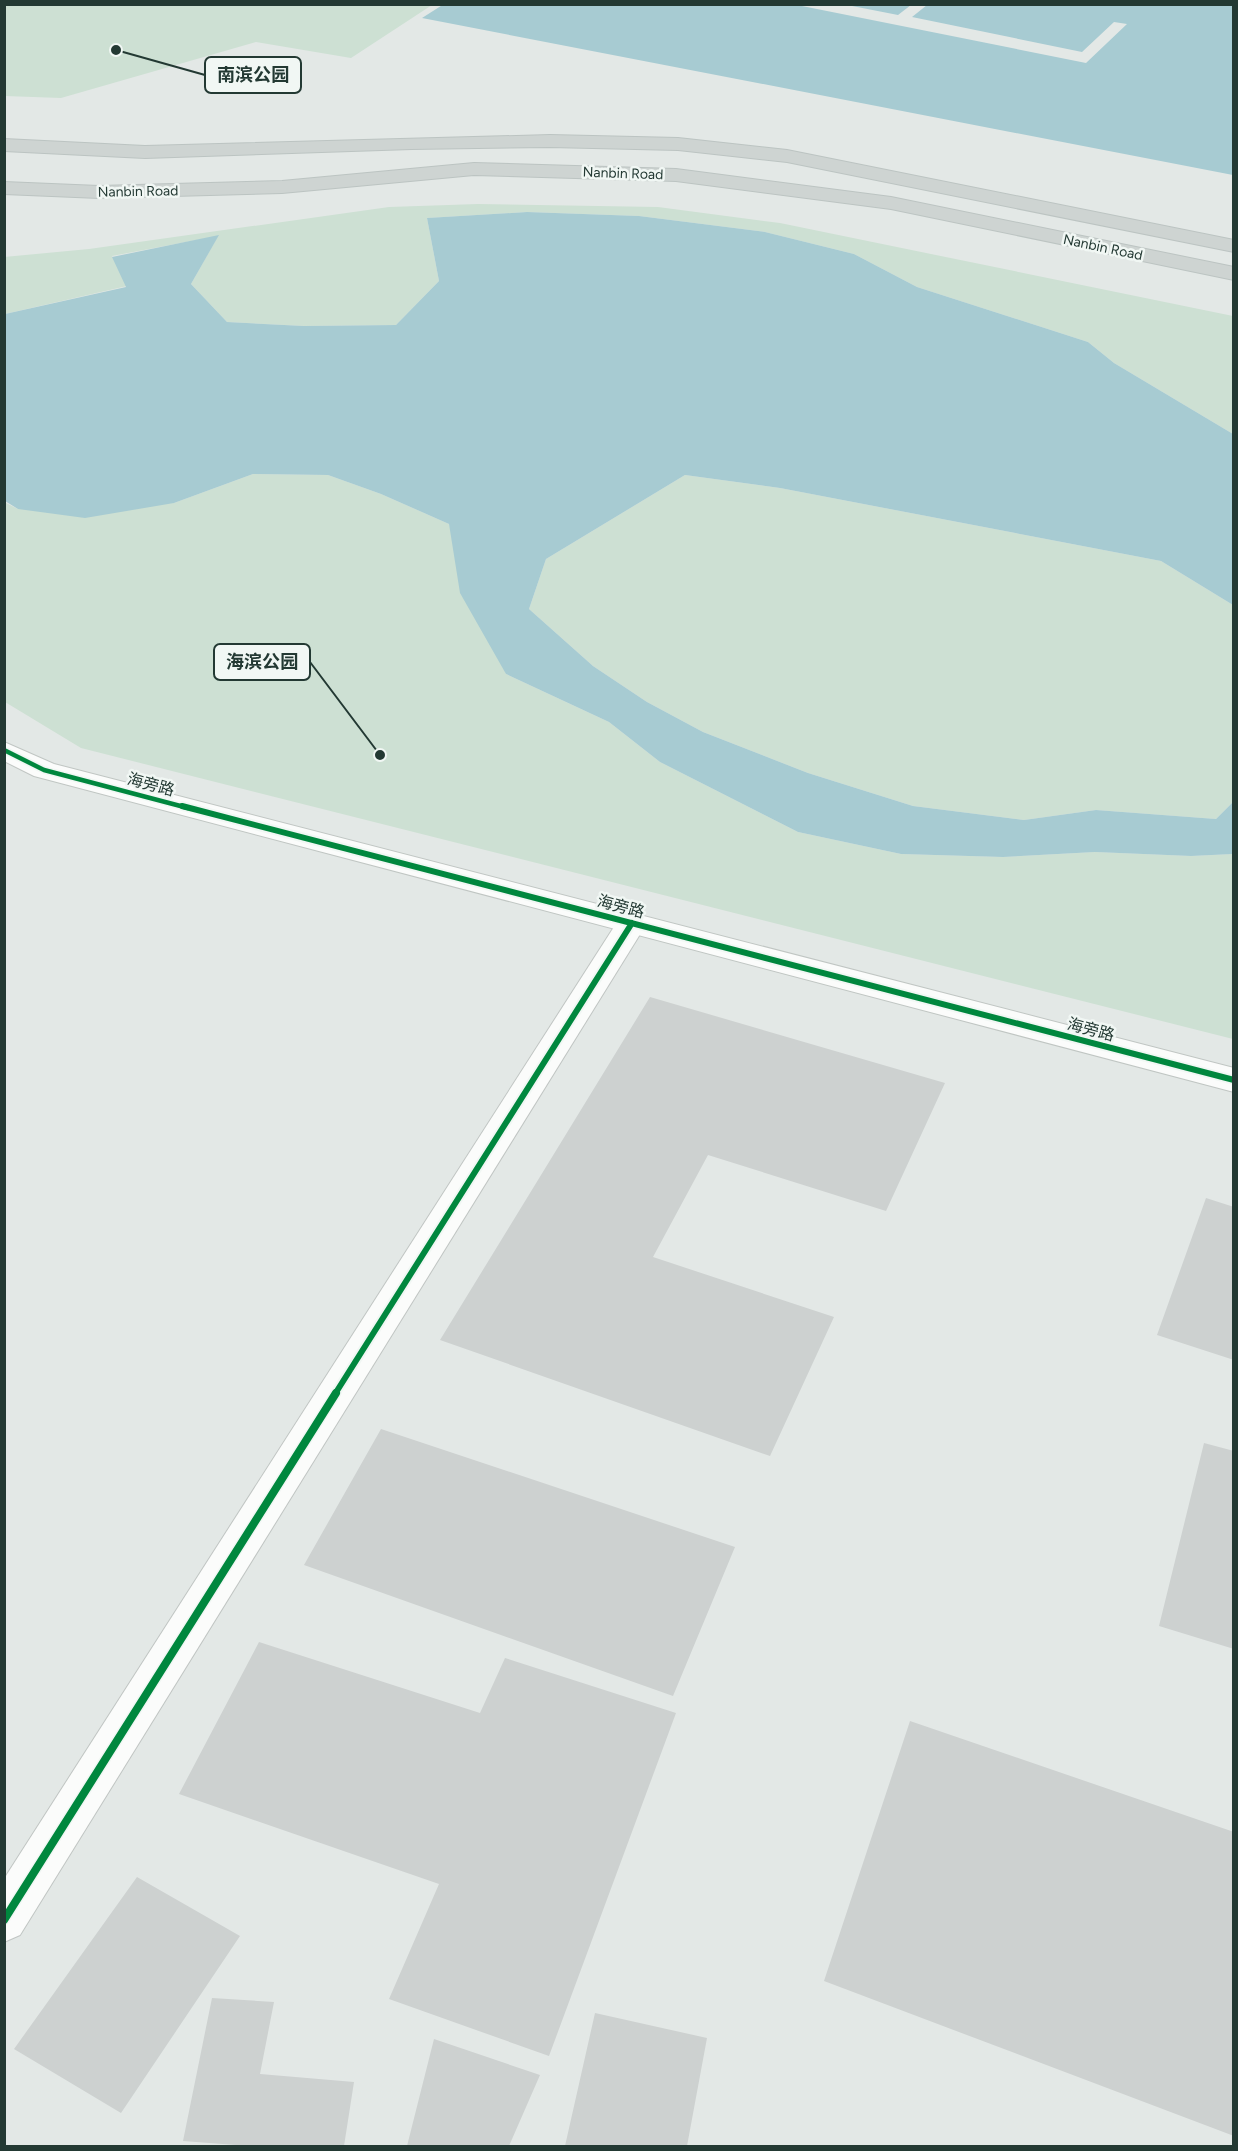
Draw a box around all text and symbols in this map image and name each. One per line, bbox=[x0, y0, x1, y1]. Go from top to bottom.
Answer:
callout: 南滨公园 bbox=[205, 57, 301, 93]
text: 南滨公园 bbox=[217, 64, 289, 86]
street label: Nanbin Road bbox=[582, 164, 664, 183]
street label: Nanbin Road bbox=[97, 182, 179, 201]
street label: Nanbin Road bbox=[1062, 231, 1144, 264]
callout: 海滨公园 bbox=[214, 644, 310, 680]
text: 海滨公园 bbox=[226, 651, 298, 673]
street label: 海旁路 bbox=[125, 769, 177, 800]
street label: 海旁路 bbox=[595, 891, 647, 922]
street label: 海旁路 bbox=[1065, 1014, 1117, 1045]

